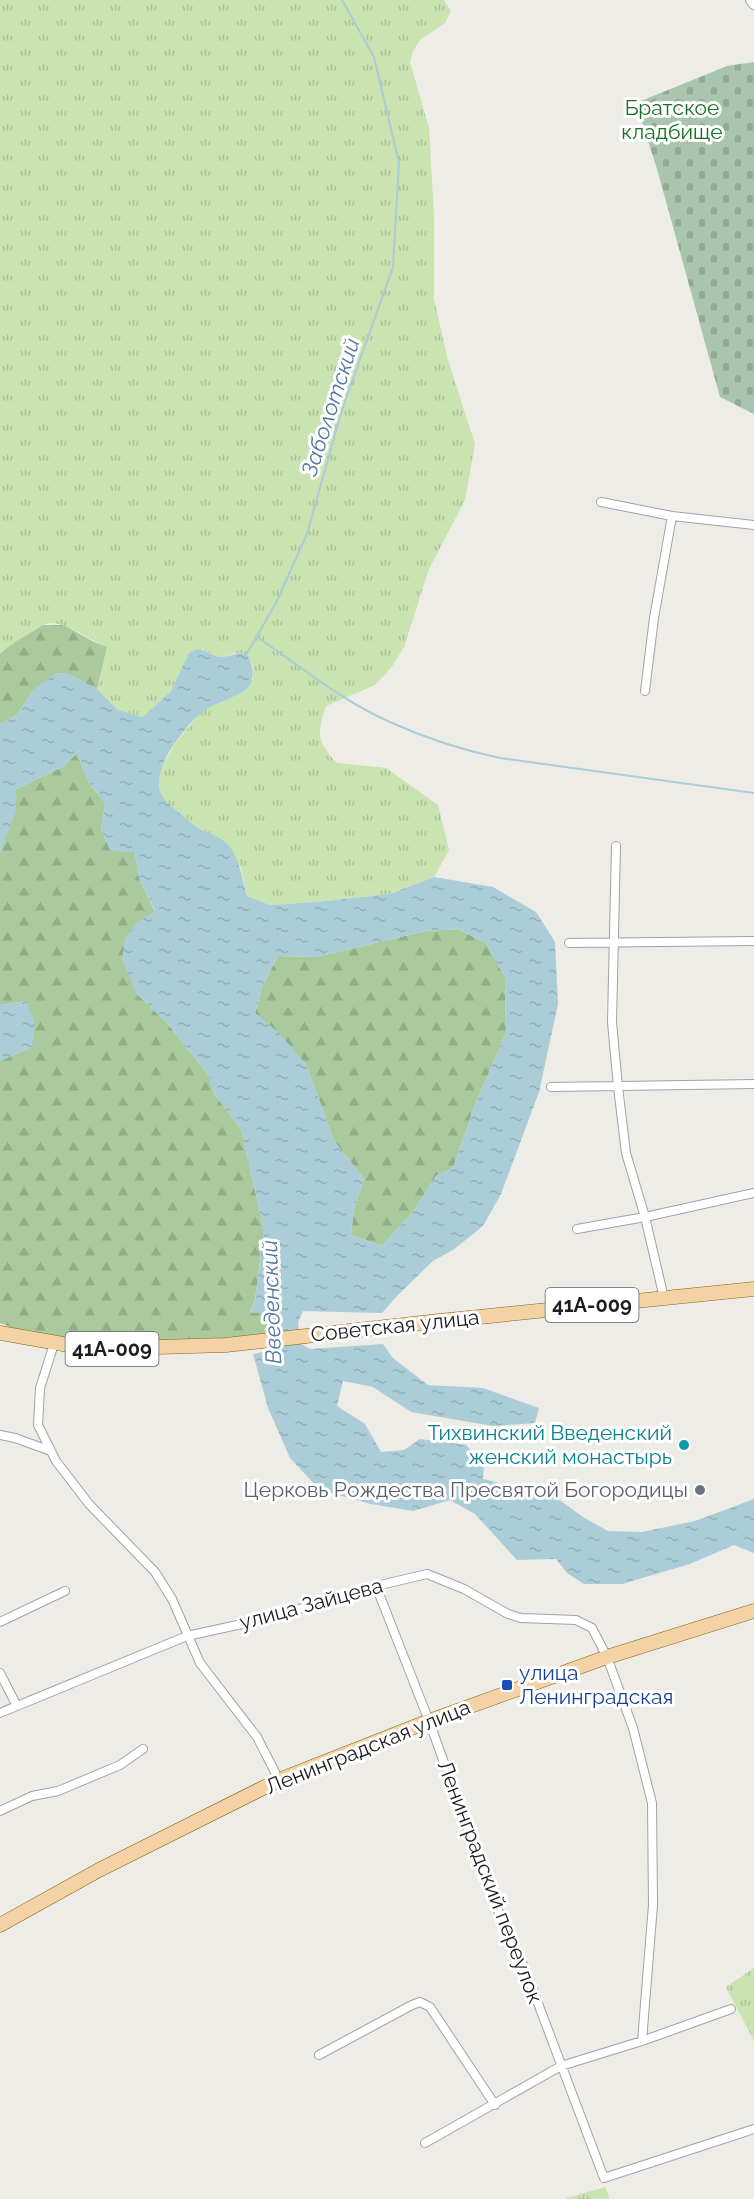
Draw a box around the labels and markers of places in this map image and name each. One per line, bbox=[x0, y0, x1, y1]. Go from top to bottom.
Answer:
place label: Тихвинский Введенский женский монастырь bbox=[428, 1420, 672, 1469]
marker: Тихвинский Введенский женский монастырь bbox=[677, 1438, 691, 1452]
place label: Церковь Рождества Пресвятой Богородицы bbox=[243, 1477, 688, 1502]
marker: Церковь Рождества Пресвятой Богородицы bbox=[693, 1483, 707, 1497]
place label: улица Ленинградская bbox=[519, 1660, 673, 1709]
marker: улица Ленинградская bbox=[500, 1678, 514, 1692]

